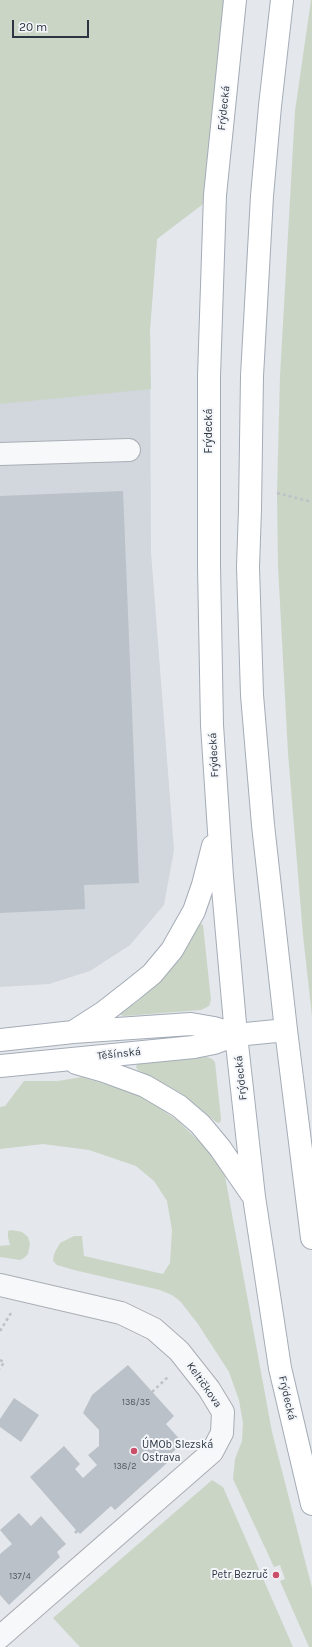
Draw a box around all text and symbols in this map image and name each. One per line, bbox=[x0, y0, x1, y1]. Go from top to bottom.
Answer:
scale bar bbox=[14, 12, 91, 38]
text: 20 m bbox=[19, 20, 47, 34]
street label: Frýdecká bbox=[215, 85, 233, 131]
street label: Frýdecká bbox=[202, 409, 216, 453]
street label: Frýdecká bbox=[206, 732, 222, 778]
street label: Těšínská bbox=[96, 1045, 142, 1063]
street label: Frýdecká bbox=[232, 1055, 250, 1101]
street label: Keltičkova bbox=[184, 1360, 224, 1410]
street label: Frýdecká bbox=[276, 1375, 298, 1421]
house number: 138/35 bbox=[122, 1397, 150, 1407]
place label: ÚMOb Slezská Ostrava bbox=[142, 1438, 213, 1464]
marker: ÚMOb Slezská Ostrava bbox=[129, 1446, 139, 1456]
house number: 138/2 bbox=[114, 1461, 136, 1471]
place label: Petr Bezruč bbox=[212, 1568, 268, 1582]
marker: Petr Bezruč bbox=[271, 1570, 281, 1580]
house number: 137/4 bbox=[9, 1571, 31, 1581]

